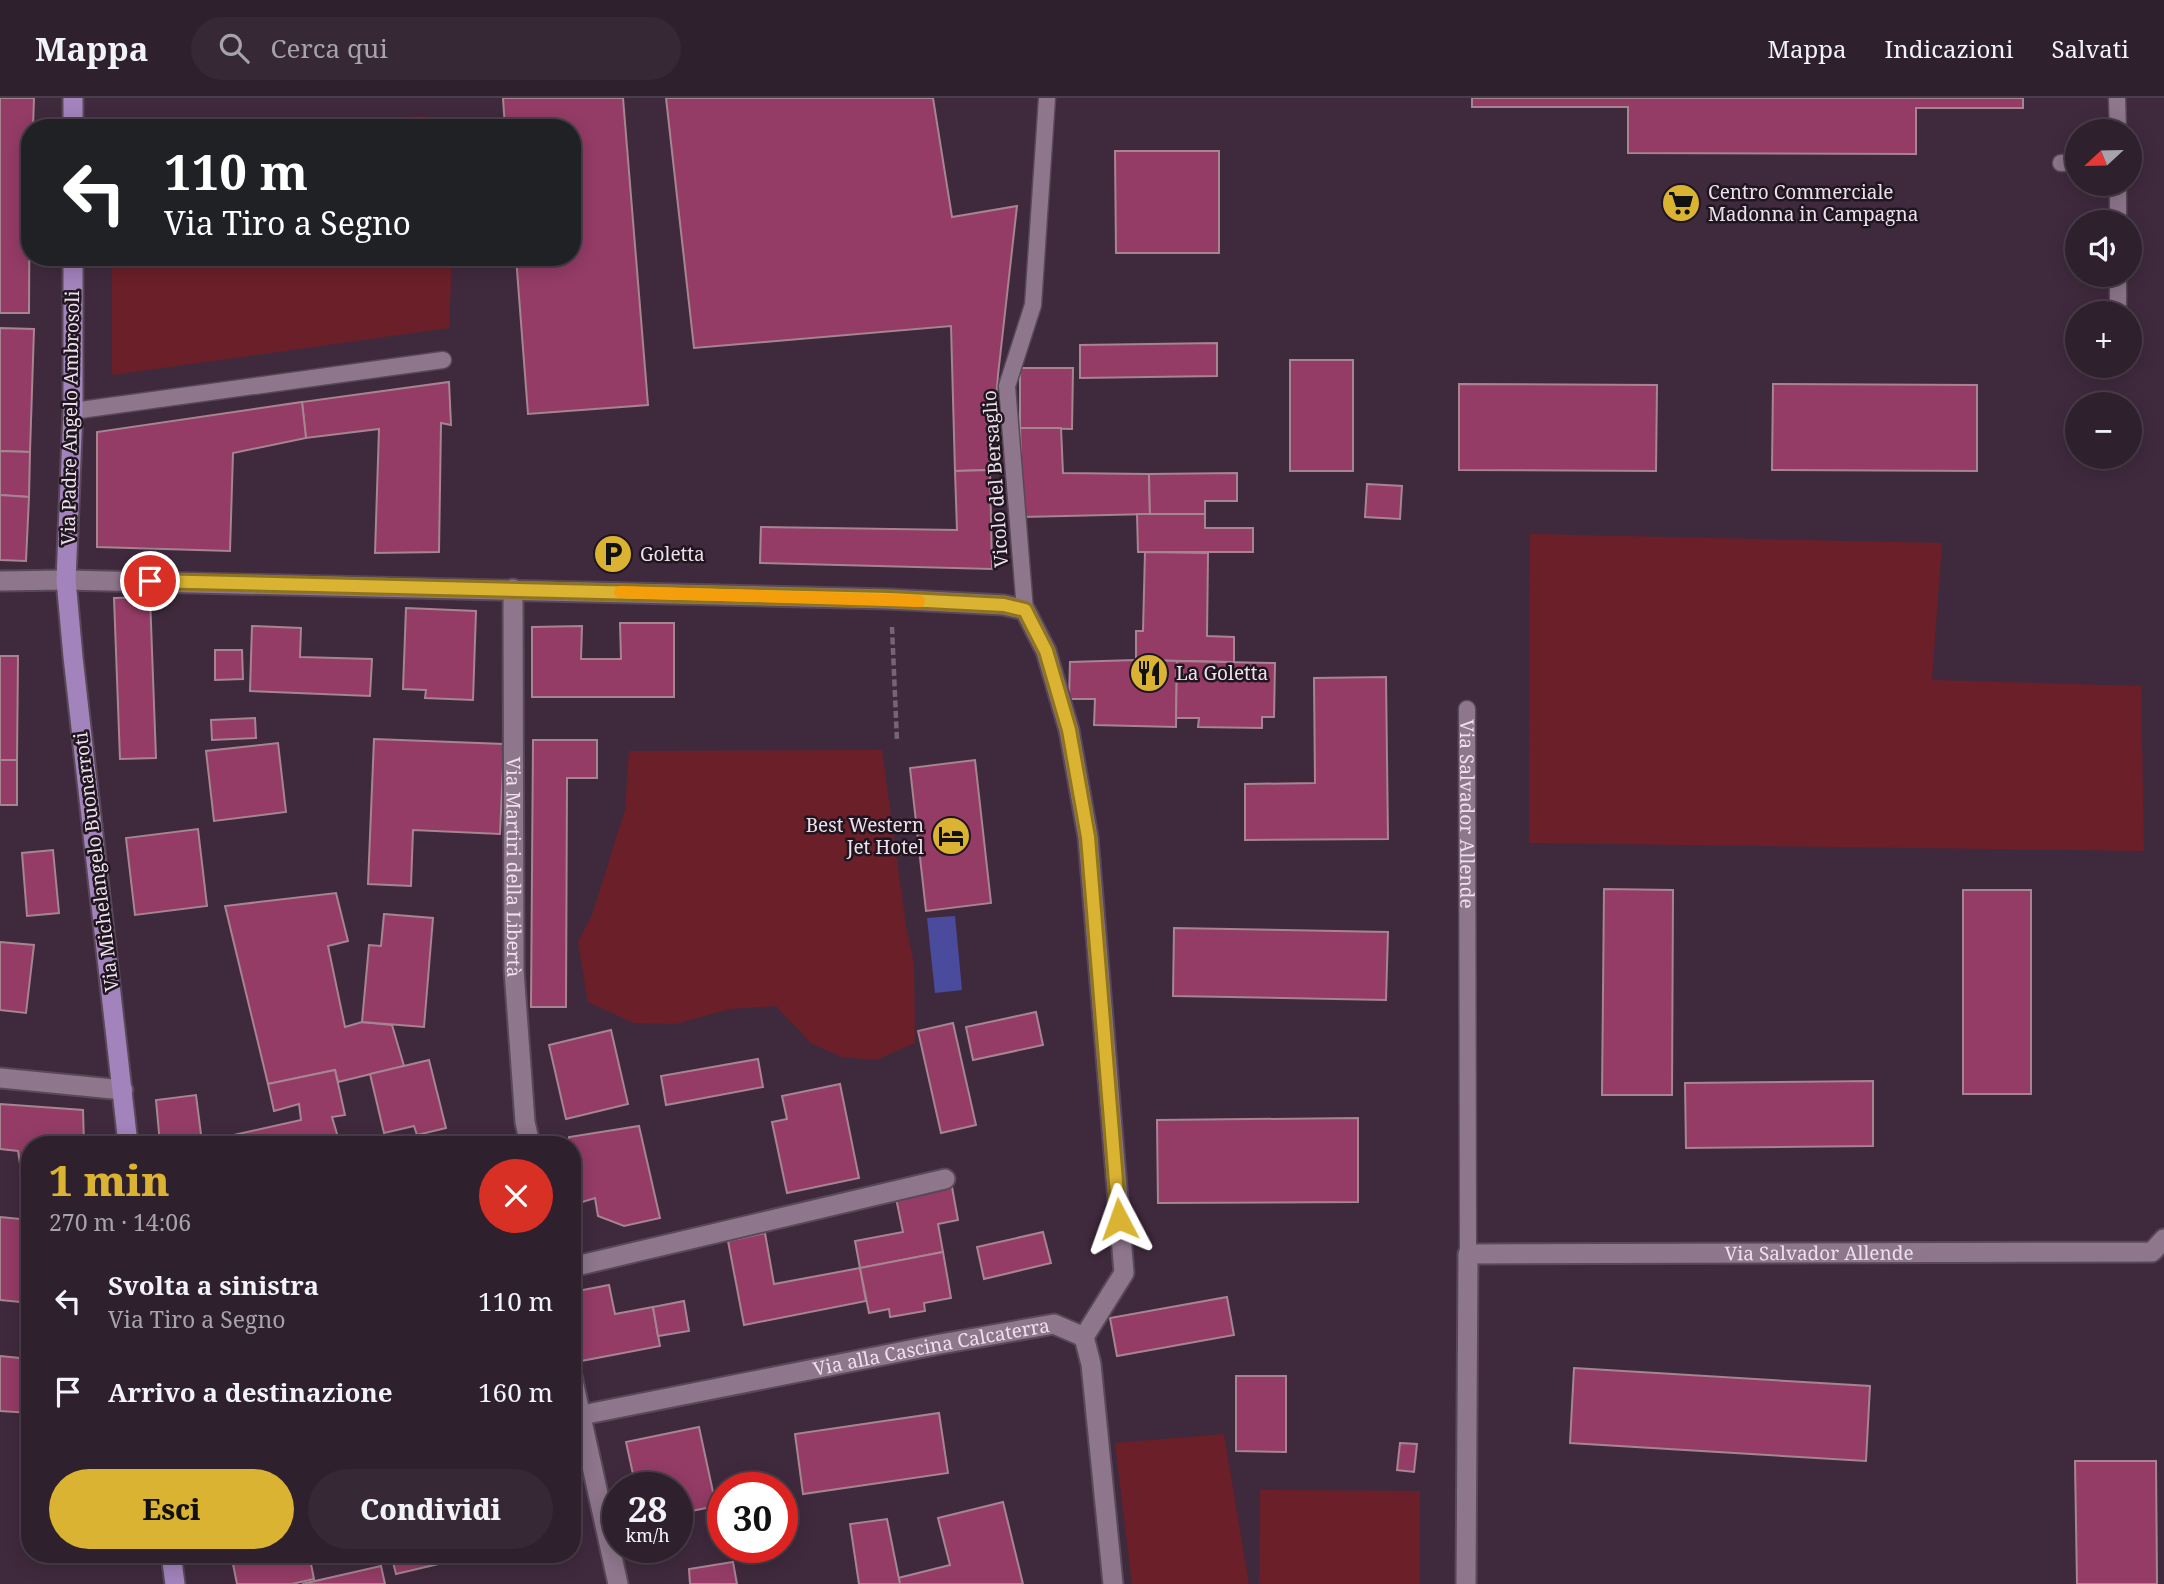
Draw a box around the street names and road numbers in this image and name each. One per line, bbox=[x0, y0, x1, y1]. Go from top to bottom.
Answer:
street label: Via Padre Angelo Ambrosoli bbox=[55, 290, 85, 546]
street label: Vicolo del Bersaglio bbox=[976, 389, 1014, 569]
street label: Via Salvador Allende bbox=[1454, 719, 1480, 909]
street label: Via Michelangelo Buonarroti bbox=[67, 731, 125, 993]
street label: Via Martiri della Libertà bbox=[500, 757, 527, 978]
street label: Via Salvador Allende bbox=[1724, 1240, 1914, 1266]
street label: Via alla Cascina Calcaterra bbox=[811, 1312, 1052, 1382]

